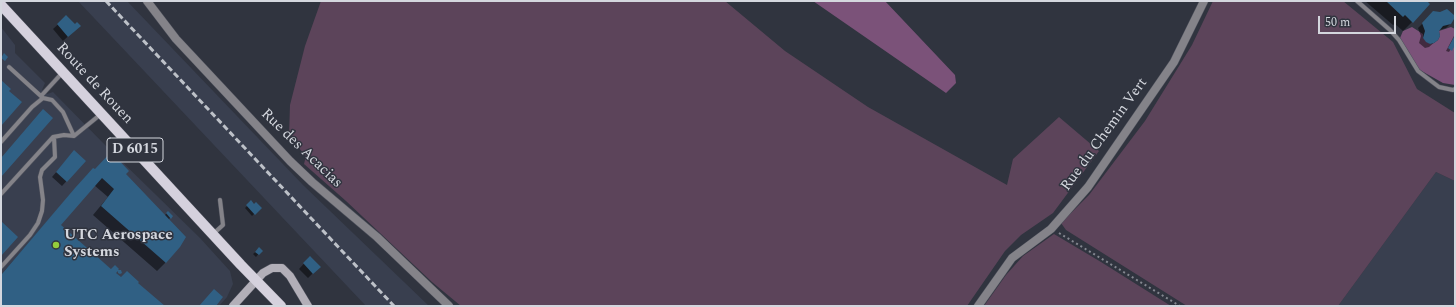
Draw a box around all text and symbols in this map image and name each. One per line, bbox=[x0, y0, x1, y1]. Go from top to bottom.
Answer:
scale bar bbox=[1320, 8, 1398, 34]
text: 50 m bbox=[1325, 13, 1350, 32]
street label: Route de Rouen bbox=[52, 40, 136, 128]
street label: Rue du Chemin Vert bbox=[1058, 75, 1152, 195]
street label: Rue des Acacias bbox=[256, 106, 346, 192]
road number: D 6015 bbox=[107, 138, 163, 162]
place label: UTC Aerospace Systems bbox=[64, 227, 173, 262]
marker: UTC Aerospace Systems bbox=[51, 240, 61, 250]

